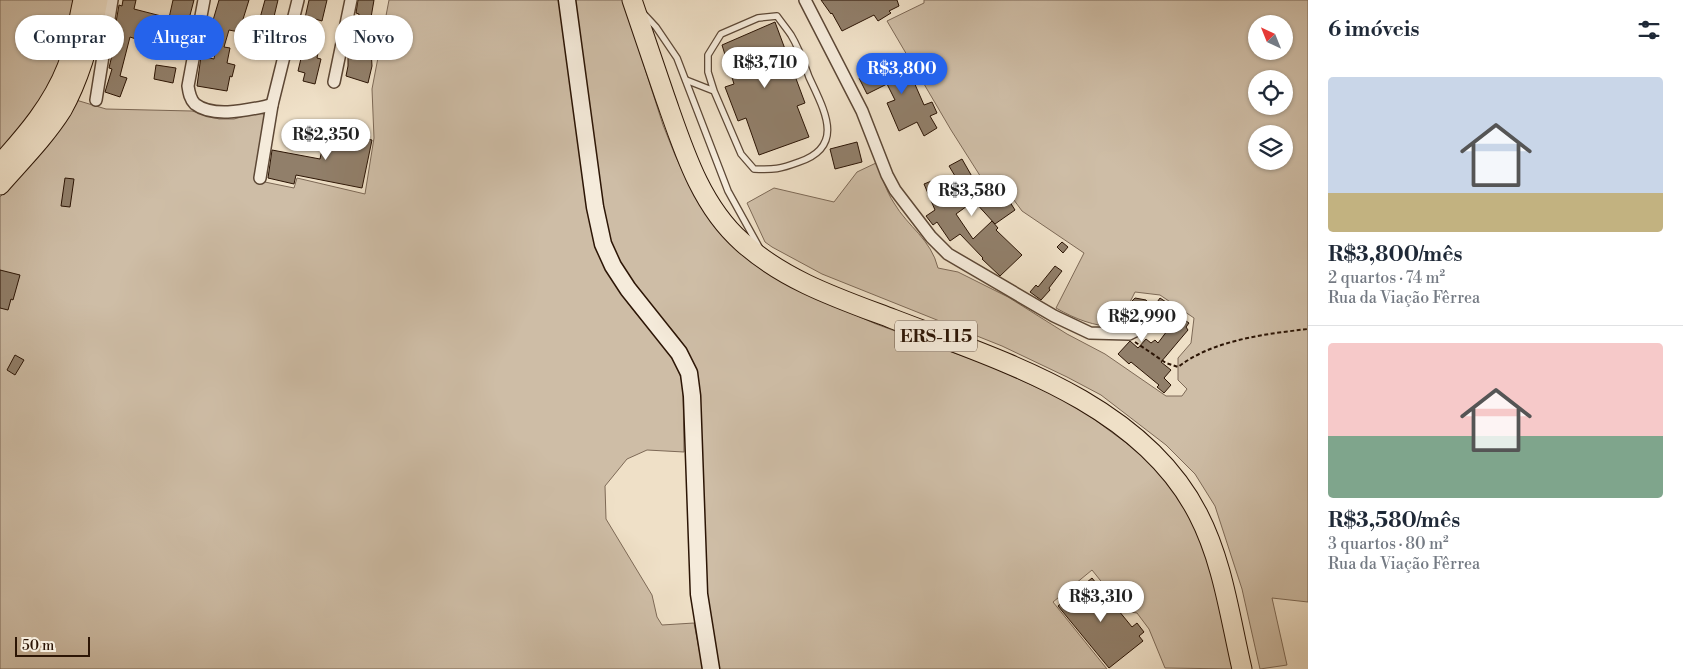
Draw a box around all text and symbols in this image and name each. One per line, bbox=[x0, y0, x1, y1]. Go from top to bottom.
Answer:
chip: Comprar bbox=[15, 15, 124, 60]
chip: Alugar bbox=[134, 15, 224, 60]
chip: Filtros bbox=[234, 15, 325, 60]
chip: Novo bbox=[335, 15, 413, 60]
north arrow bbox=[1248, 15, 1292, 60]
map controls bbox=[1248, 15, 1293, 170]
icon: filters bbox=[1635, 16, 1663, 44]
text: 6 imóveis bbox=[1328, 17, 1419, 43]
pin: R$3,710 bbox=[719, 46, 811, 89]
pin: R$3,800 bbox=[856, 52, 948, 95]
text: R$3,710 bbox=[733, 53, 797, 73]
text: R$3,800 bbox=[867, 59, 937, 79]
button: locate bbox=[1248, 70, 1293, 115]
icon: home bbox=[1451, 110, 1541, 200]
pin: R$2,350 bbox=[280, 119, 372, 161]
text: R$2,350 bbox=[292, 125, 360, 145]
button: layers bbox=[1248, 125, 1293, 170]
pin: R$3,580 bbox=[926, 174, 1018, 217]
text: R$3,580 bbox=[938, 181, 1006, 201]
text: R$3,800/mês bbox=[1328, 242, 1462, 268]
text: 2 quartos · 74 m² bbox=[1328, 268, 1445, 288]
text: Rua da Viação Fêrrea bbox=[1328, 288, 1480, 308]
pin: R$2,990 bbox=[1096, 300, 1188, 343]
text: R$2,990 bbox=[1108, 307, 1176, 327]
road number: ERS-115 bbox=[895, 321, 977, 352]
icon: home bbox=[1451, 375, 1541, 465]
text: R$3,580/mês bbox=[1328, 508, 1460, 534]
text: 3 quartos · 80 m² bbox=[1328, 534, 1449, 554]
text: Rua da Viação Fêrrea bbox=[1328, 554, 1480, 574]
pin: R$3,310 bbox=[1055, 580, 1147, 623]
text: R$3,310 bbox=[1069, 587, 1133, 607]
scale bar bbox=[15, 634, 90, 657]
text: 50 m bbox=[22, 637, 54, 655]

